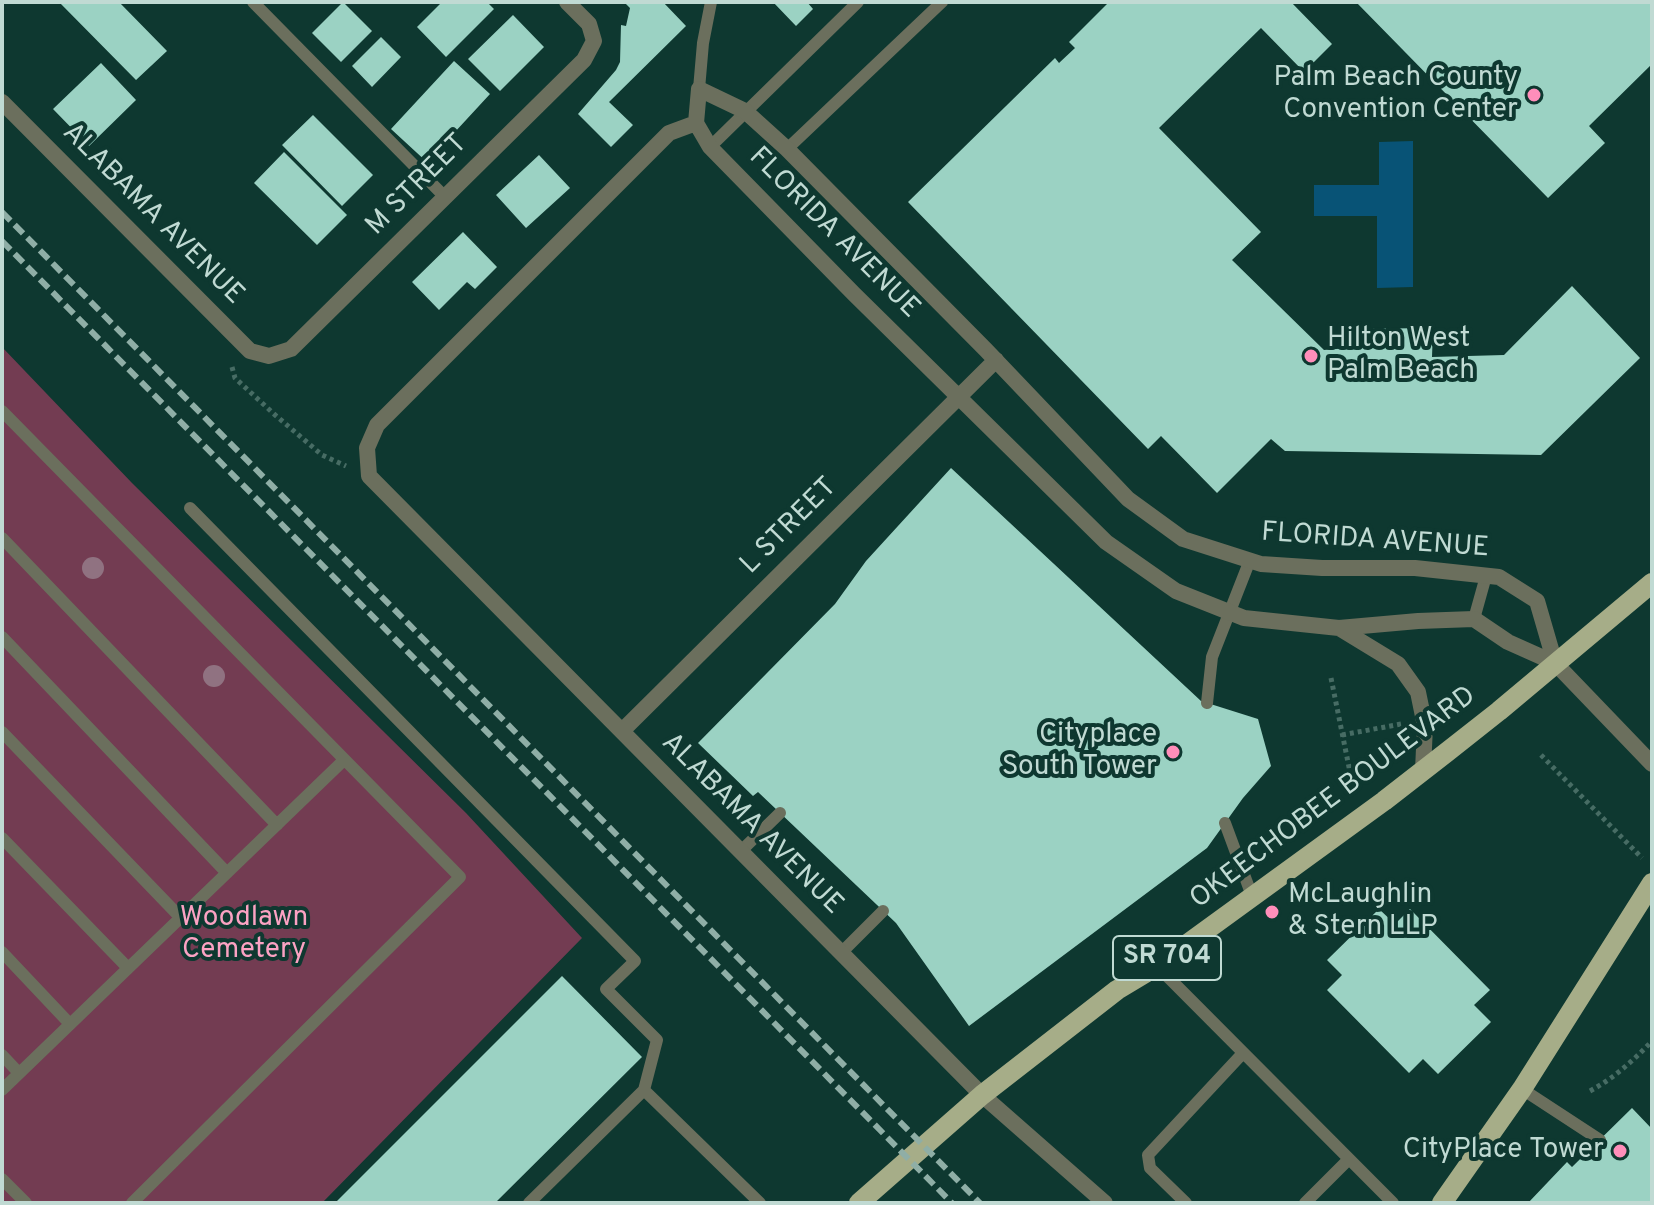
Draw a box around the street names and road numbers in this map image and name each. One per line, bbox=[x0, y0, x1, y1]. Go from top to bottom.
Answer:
street label: ALABAMA AVENUE bbox=[54, 117, 250, 313]
street label: M STREET bbox=[360, 128, 476, 244]
street label: FLORIDA AVENUE bbox=[740, 141, 926, 327]
street label: L STREET bbox=[735, 472, 845, 582]
street label: FLORIDA AVENUE bbox=[1260, 517, 1490, 567]
street label: OKEECHOBEE BOULEVARD bbox=[1185, 681, 1483, 917]
street label: ALABAMA AVENUE bbox=[653, 727, 849, 923]
road number: SR 704 bbox=[1113, 936, 1221, 980]

